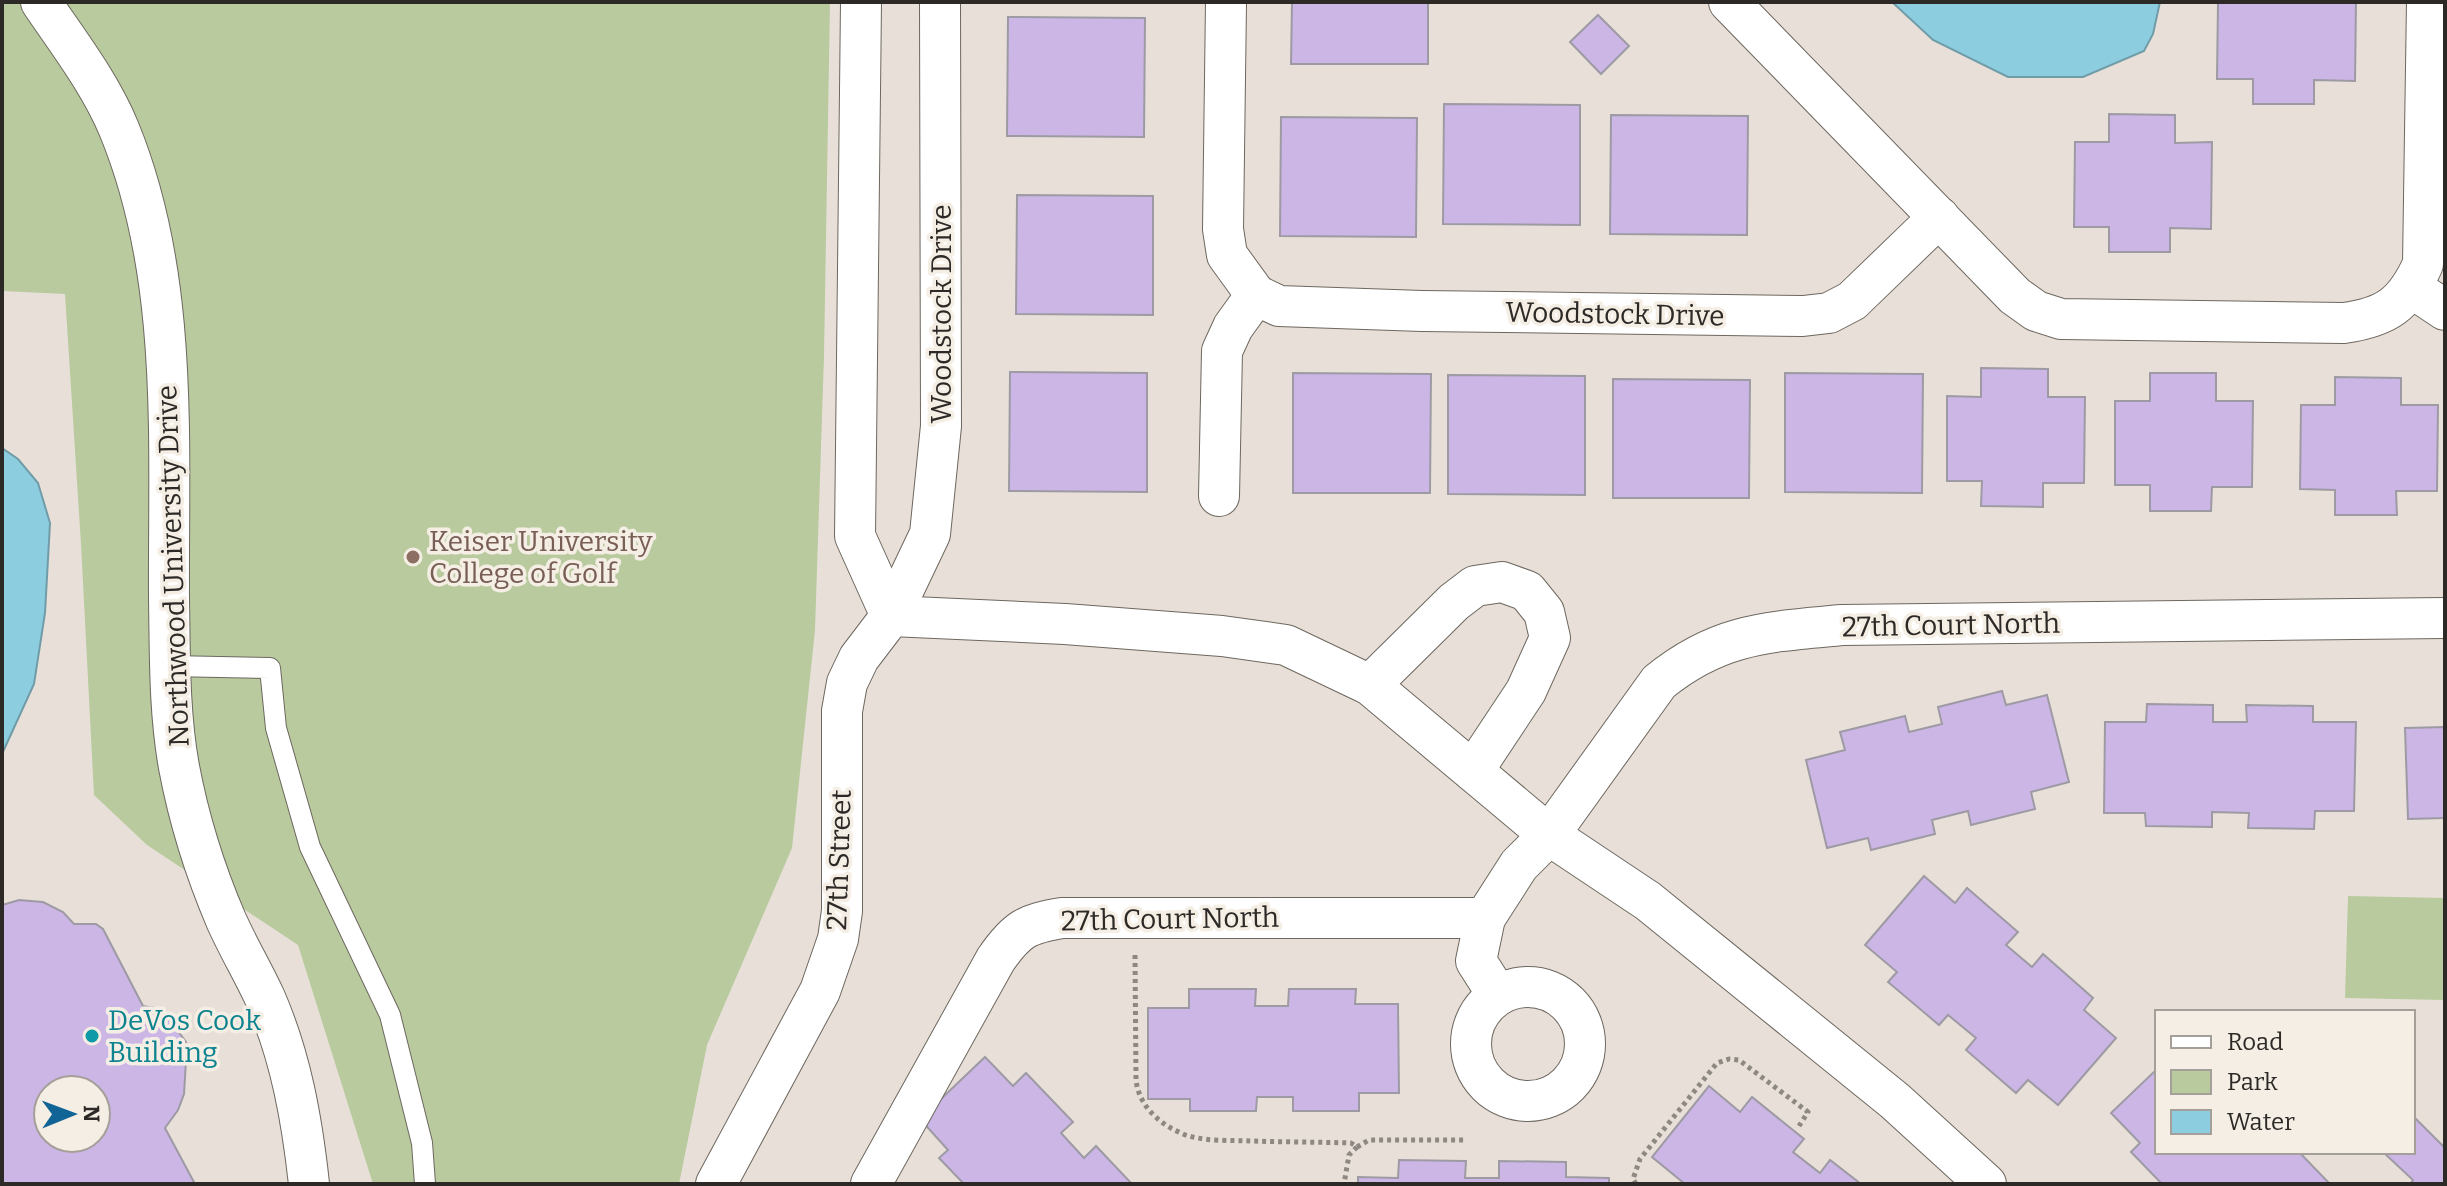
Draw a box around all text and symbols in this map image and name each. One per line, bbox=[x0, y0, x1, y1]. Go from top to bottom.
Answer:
street label: Woodstock Drive bbox=[925, 204, 958, 424]
street label: Woodstock Drive bbox=[1505, 296, 1725, 332]
street label: Northwood University Drive bbox=[150, 384, 196, 748]
place label: Keiser University College of Golf bbox=[429, 525, 653, 590]
marker: Keiser University College of Golf bbox=[404, 548, 422, 566]
street label: 27th Court North bbox=[1842, 607, 2060, 643]
street label: 27th Street bbox=[820, 789, 858, 931]
street label: 27th Court North bbox=[1061, 901, 1279, 937]
place label: DeVos Cook Building bbox=[108, 1004, 261, 1069]
legend bbox=[2155, 1010, 2415, 1154]
marker: DeVos Cook Building bbox=[83, 1027, 101, 1045]
text: Road bbox=[2227, 1028, 2283, 1056]
text: Park bbox=[2227, 1068, 2278, 1096]
north arrow bbox=[32, 1074, 112, 1154]
text: N bbox=[78, 1105, 105, 1122]
text: Water bbox=[2227, 1108, 2295, 1136]

